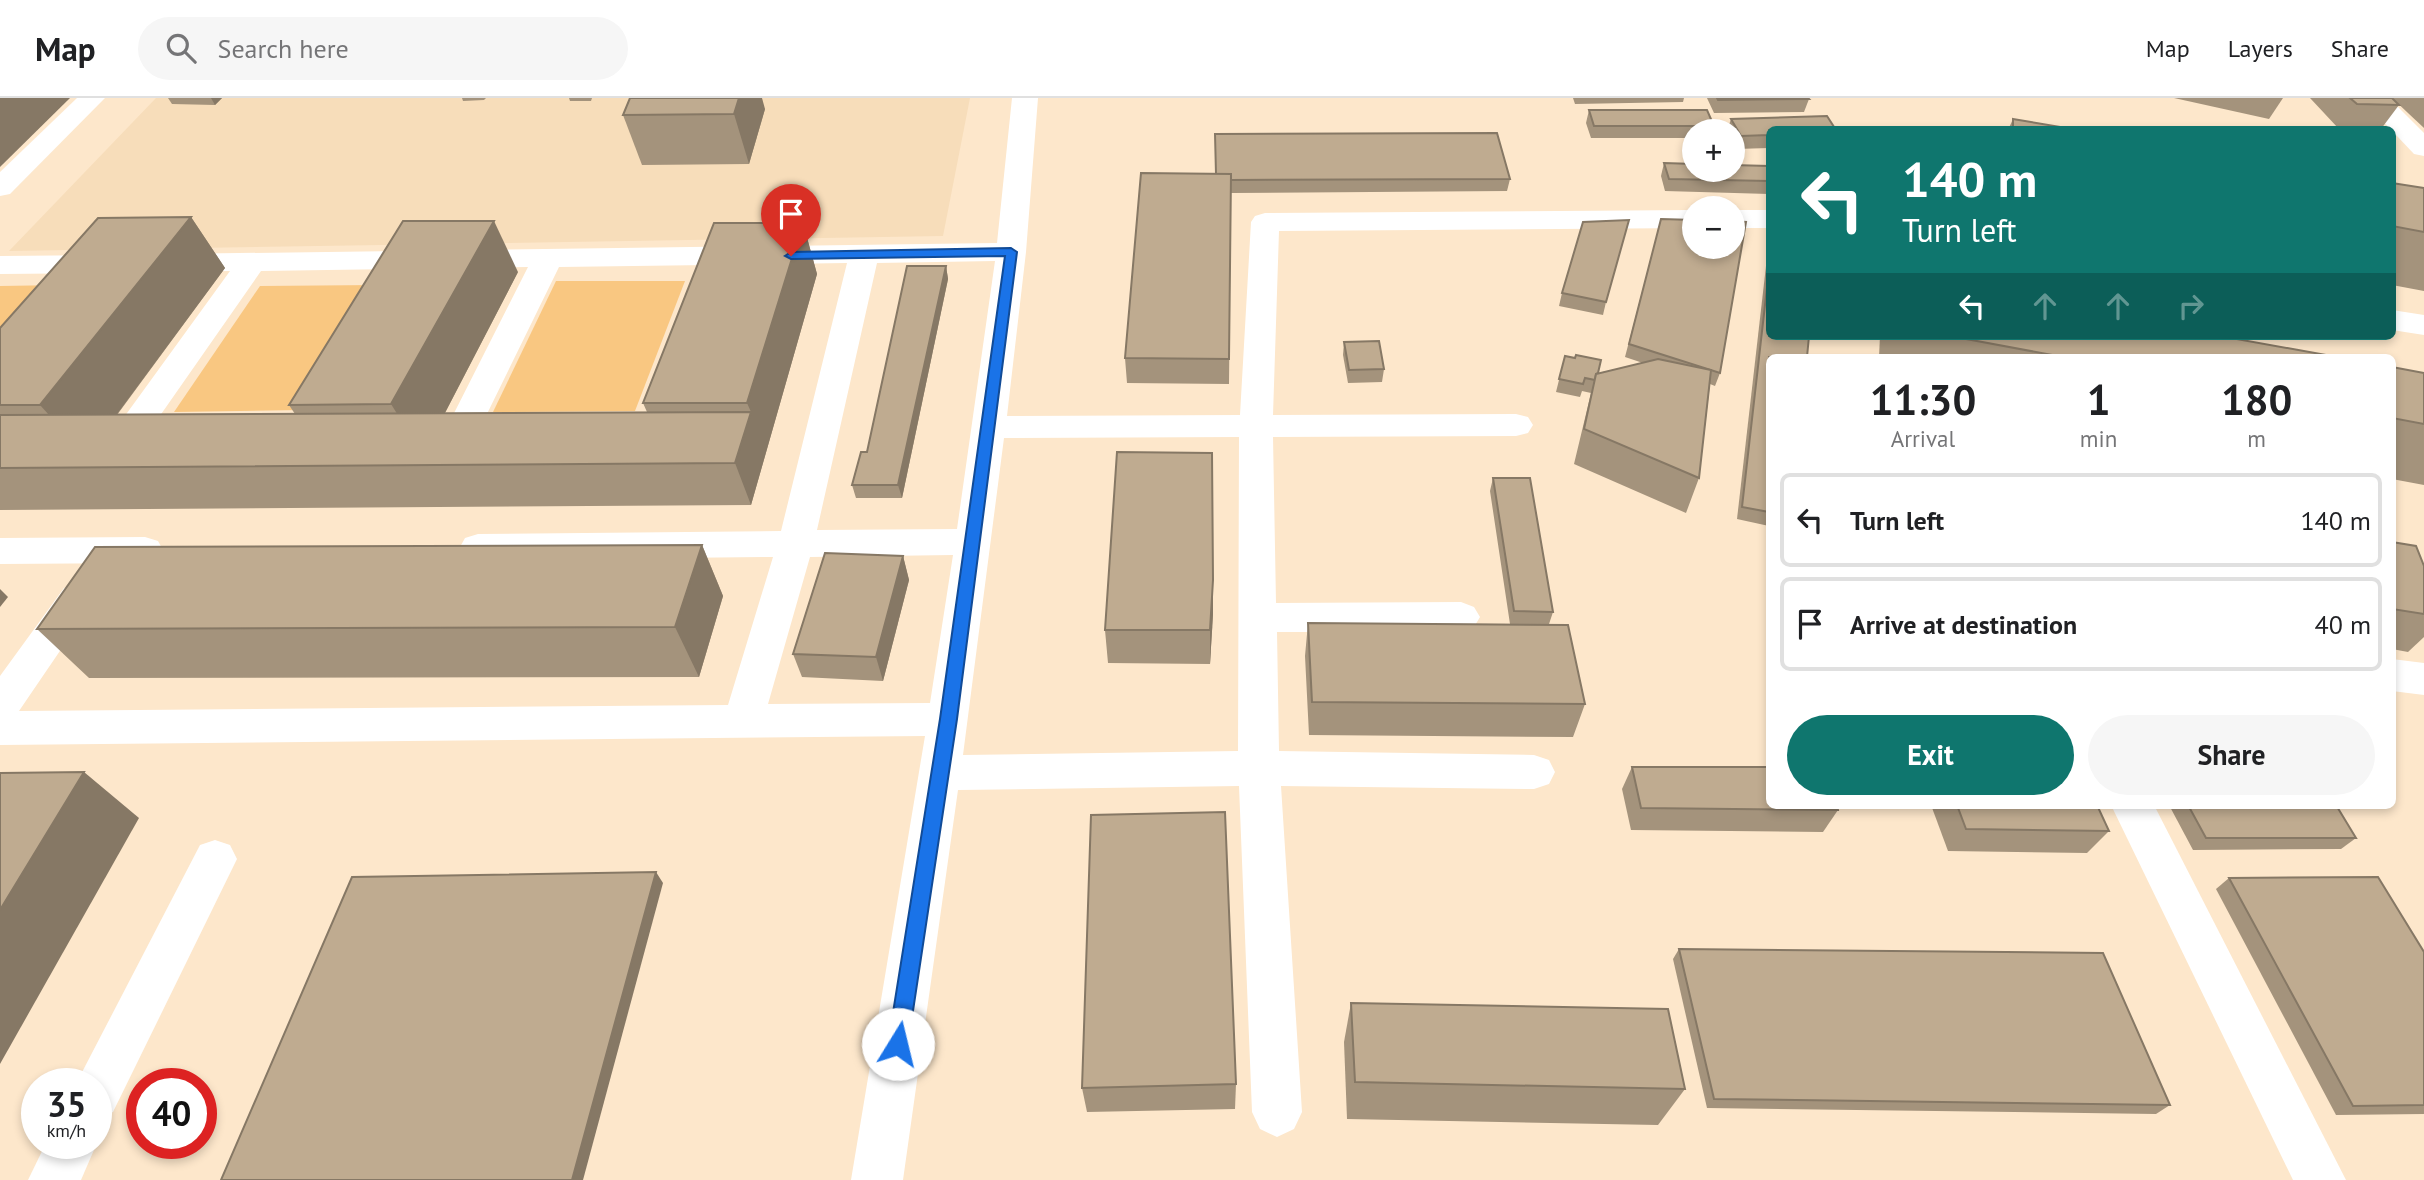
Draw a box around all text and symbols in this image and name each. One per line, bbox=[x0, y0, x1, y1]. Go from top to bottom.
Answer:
search box bbox=[138, 17, 628, 80]
text: Map bbox=[35, 27, 96, 70]
icon: search bbox=[162, 29, 200, 67]
text: Search here bbox=[218, 32, 349, 65]
text: Map bbox=[2146, 33, 2190, 64]
text: Layers bbox=[2228, 33, 2293, 64]
text: Share bbox=[2331, 33, 2389, 64]
map controls bbox=[1682, 119, 1745, 259]
button: + bbox=[1682, 119, 1745, 182]
text: 140 m bbox=[1902, 147, 2037, 211]
icon: left bbox=[1787, 154, 1878, 245]
pin bbox=[761, 184, 821, 256]
icon: arrive bbox=[772, 195, 810, 233]
button: − bbox=[1682, 196, 1745, 259]
text: Turn left bbox=[1902, 209, 2017, 251]
icon: left bbox=[1953, 287, 1991, 325]
icon: ahead bbox=[2026, 287, 2064, 325]
icon: ahead bbox=[2099, 287, 2137, 325]
icon: right bbox=[2172, 287, 2210, 325]
text: 11:30 bbox=[1870, 372, 1976, 427]
text: 1 bbox=[2087, 372, 2110, 427]
text: 180 bbox=[2221, 372, 2292, 427]
text: Arrival bbox=[1891, 424, 1955, 453]
text: min bbox=[2080, 424, 2117, 453]
text: m bbox=[2247, 424, 2266, 453]
icon: left bbox=[1791, 501, 1829, 539]
text: Turn left bbox=[1850, 504, 1944, 537]
text: 140 m bbox=[2300, 504, 2371, 537]
icon: arrive bbox=[1791, 605, 1829, 643]
text: Arrive at destination bbox=[1850, 608, 2077, 641]
text: 40 m bbox=[2315, 608, 2371, 641]
button: Exit bbox=[1787, 715, 2074, 795]
button: Share bbox=[2088, 715, 2375, 795]
position arrow bbox=[861, 1007, 935, 1081]
speed limit sign: 40 bbox=[126, 1068, 217, 1159]
text: 35 bbox=[47, 1081, 86, 1127]
text: km/h bbox=[47, 1119, 86, 1142]

